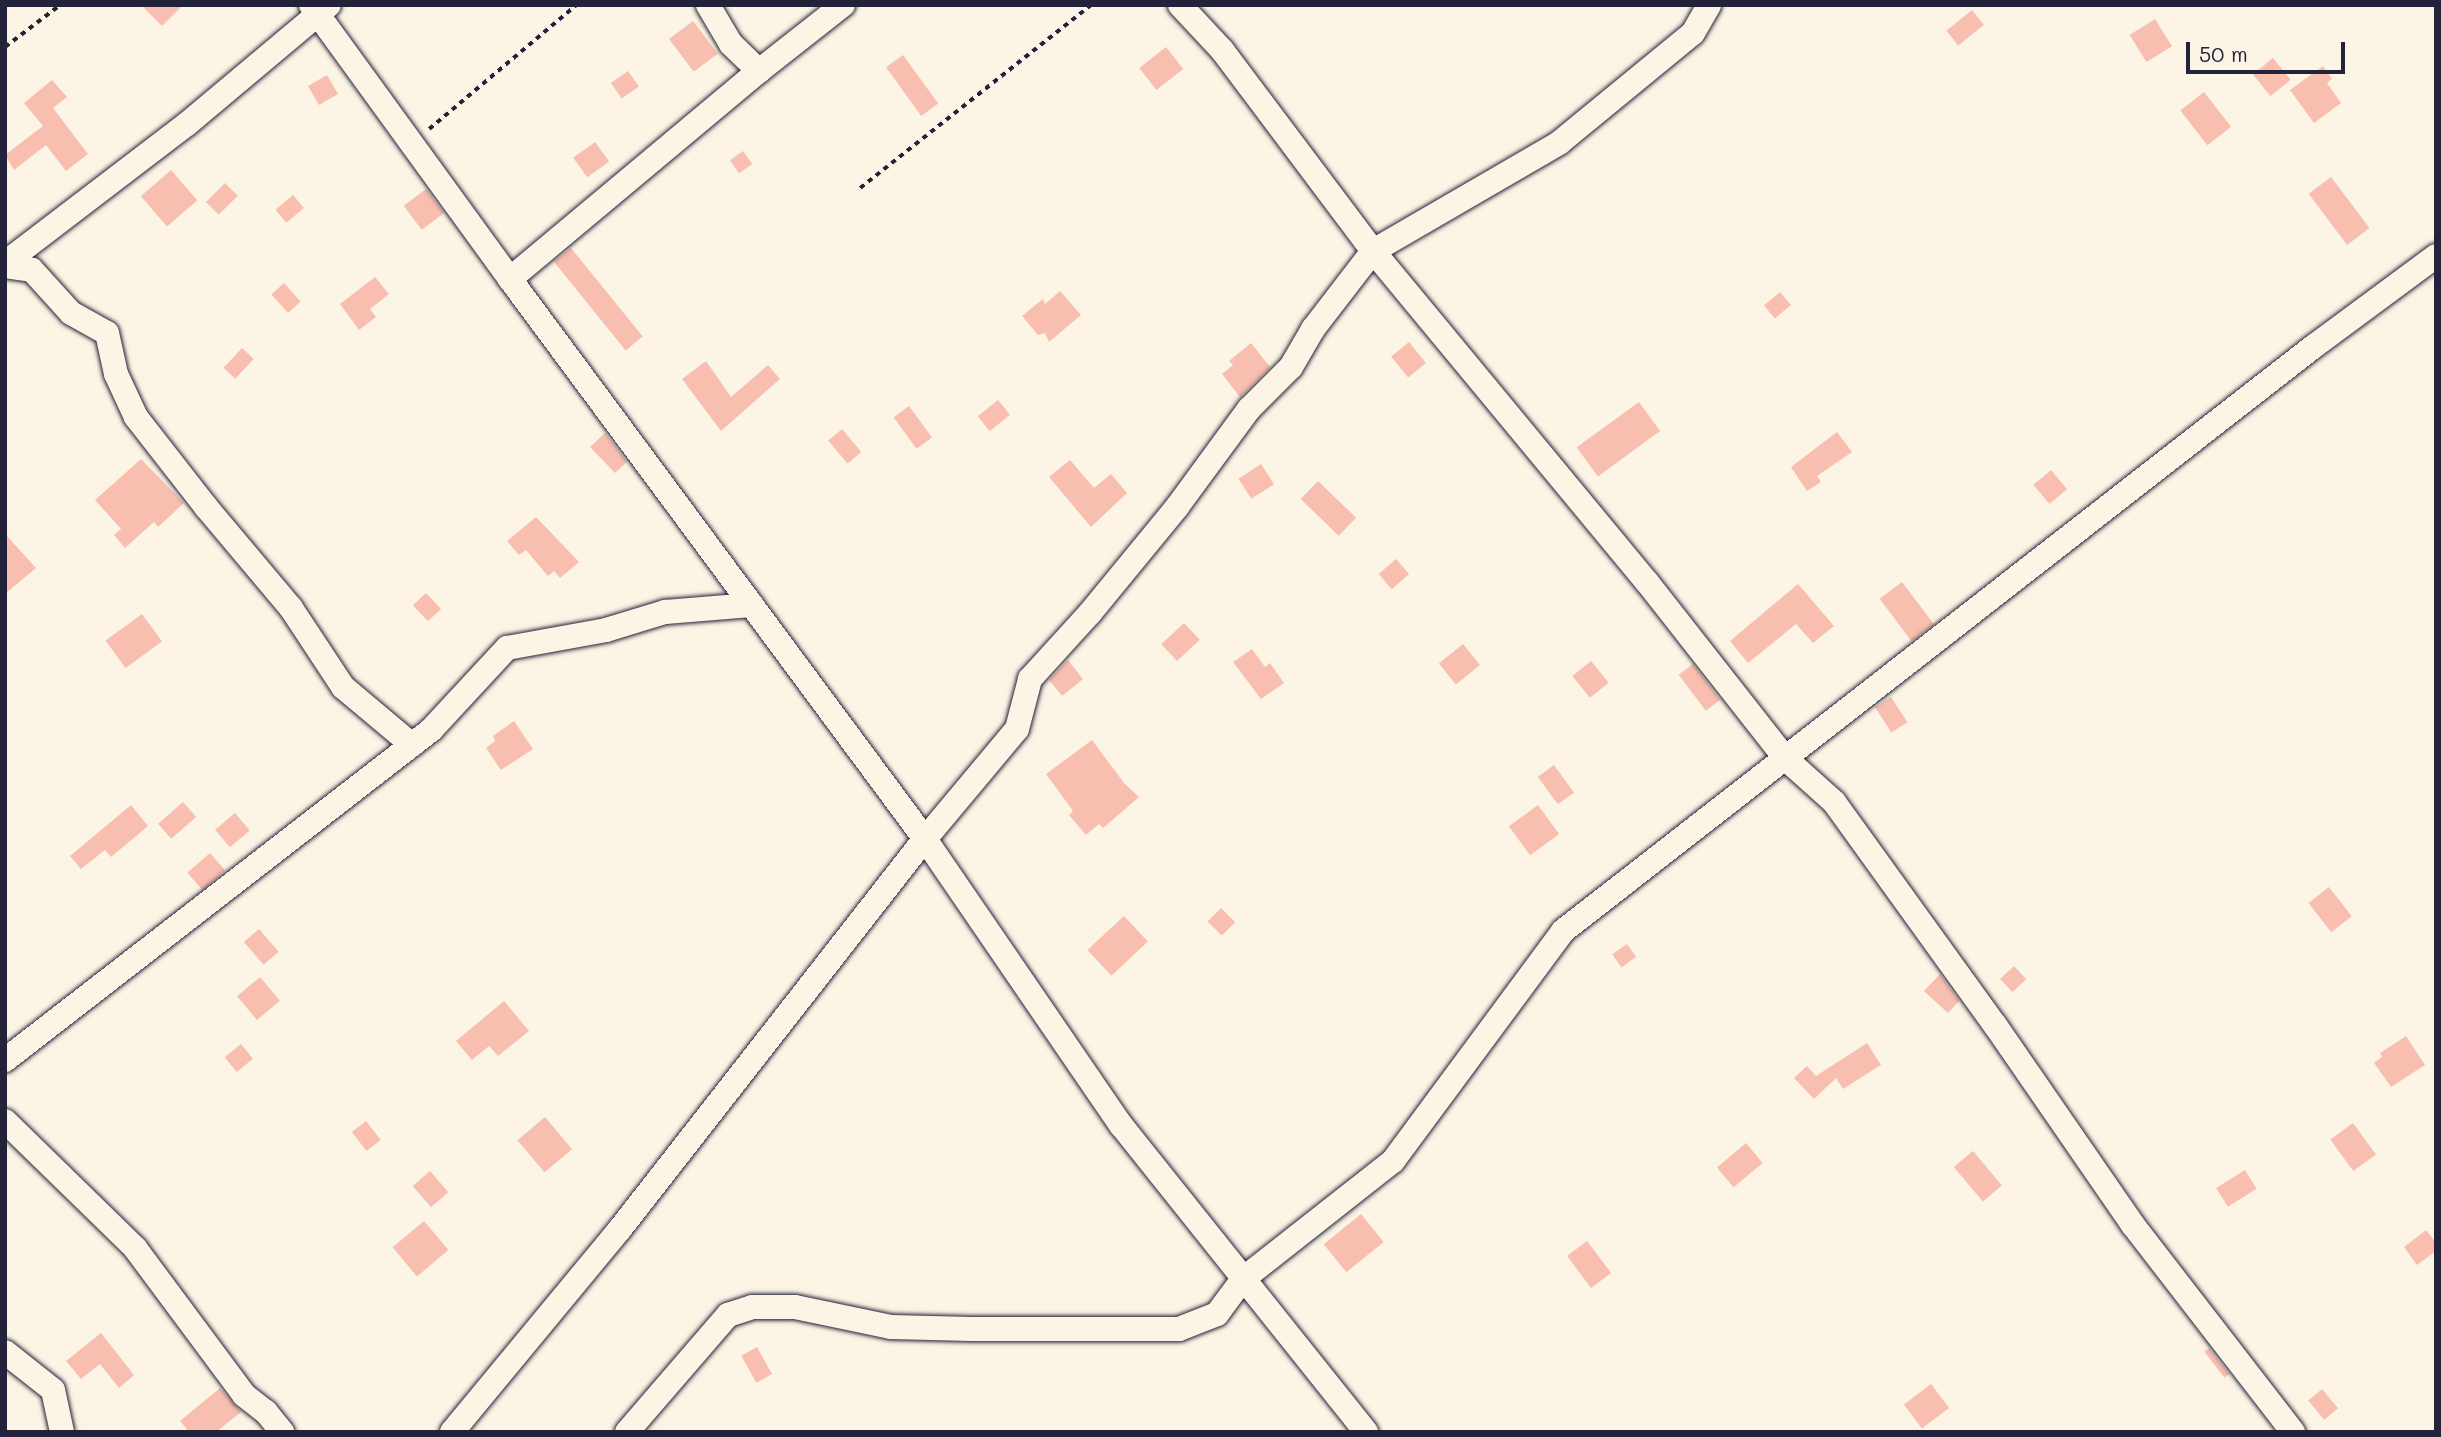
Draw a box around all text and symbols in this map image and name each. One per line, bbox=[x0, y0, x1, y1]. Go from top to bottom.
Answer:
scale bar bbox=[2189, 28, 2348, 72]
text: 50 m bbox=[2199, 40, 2248, 67]

